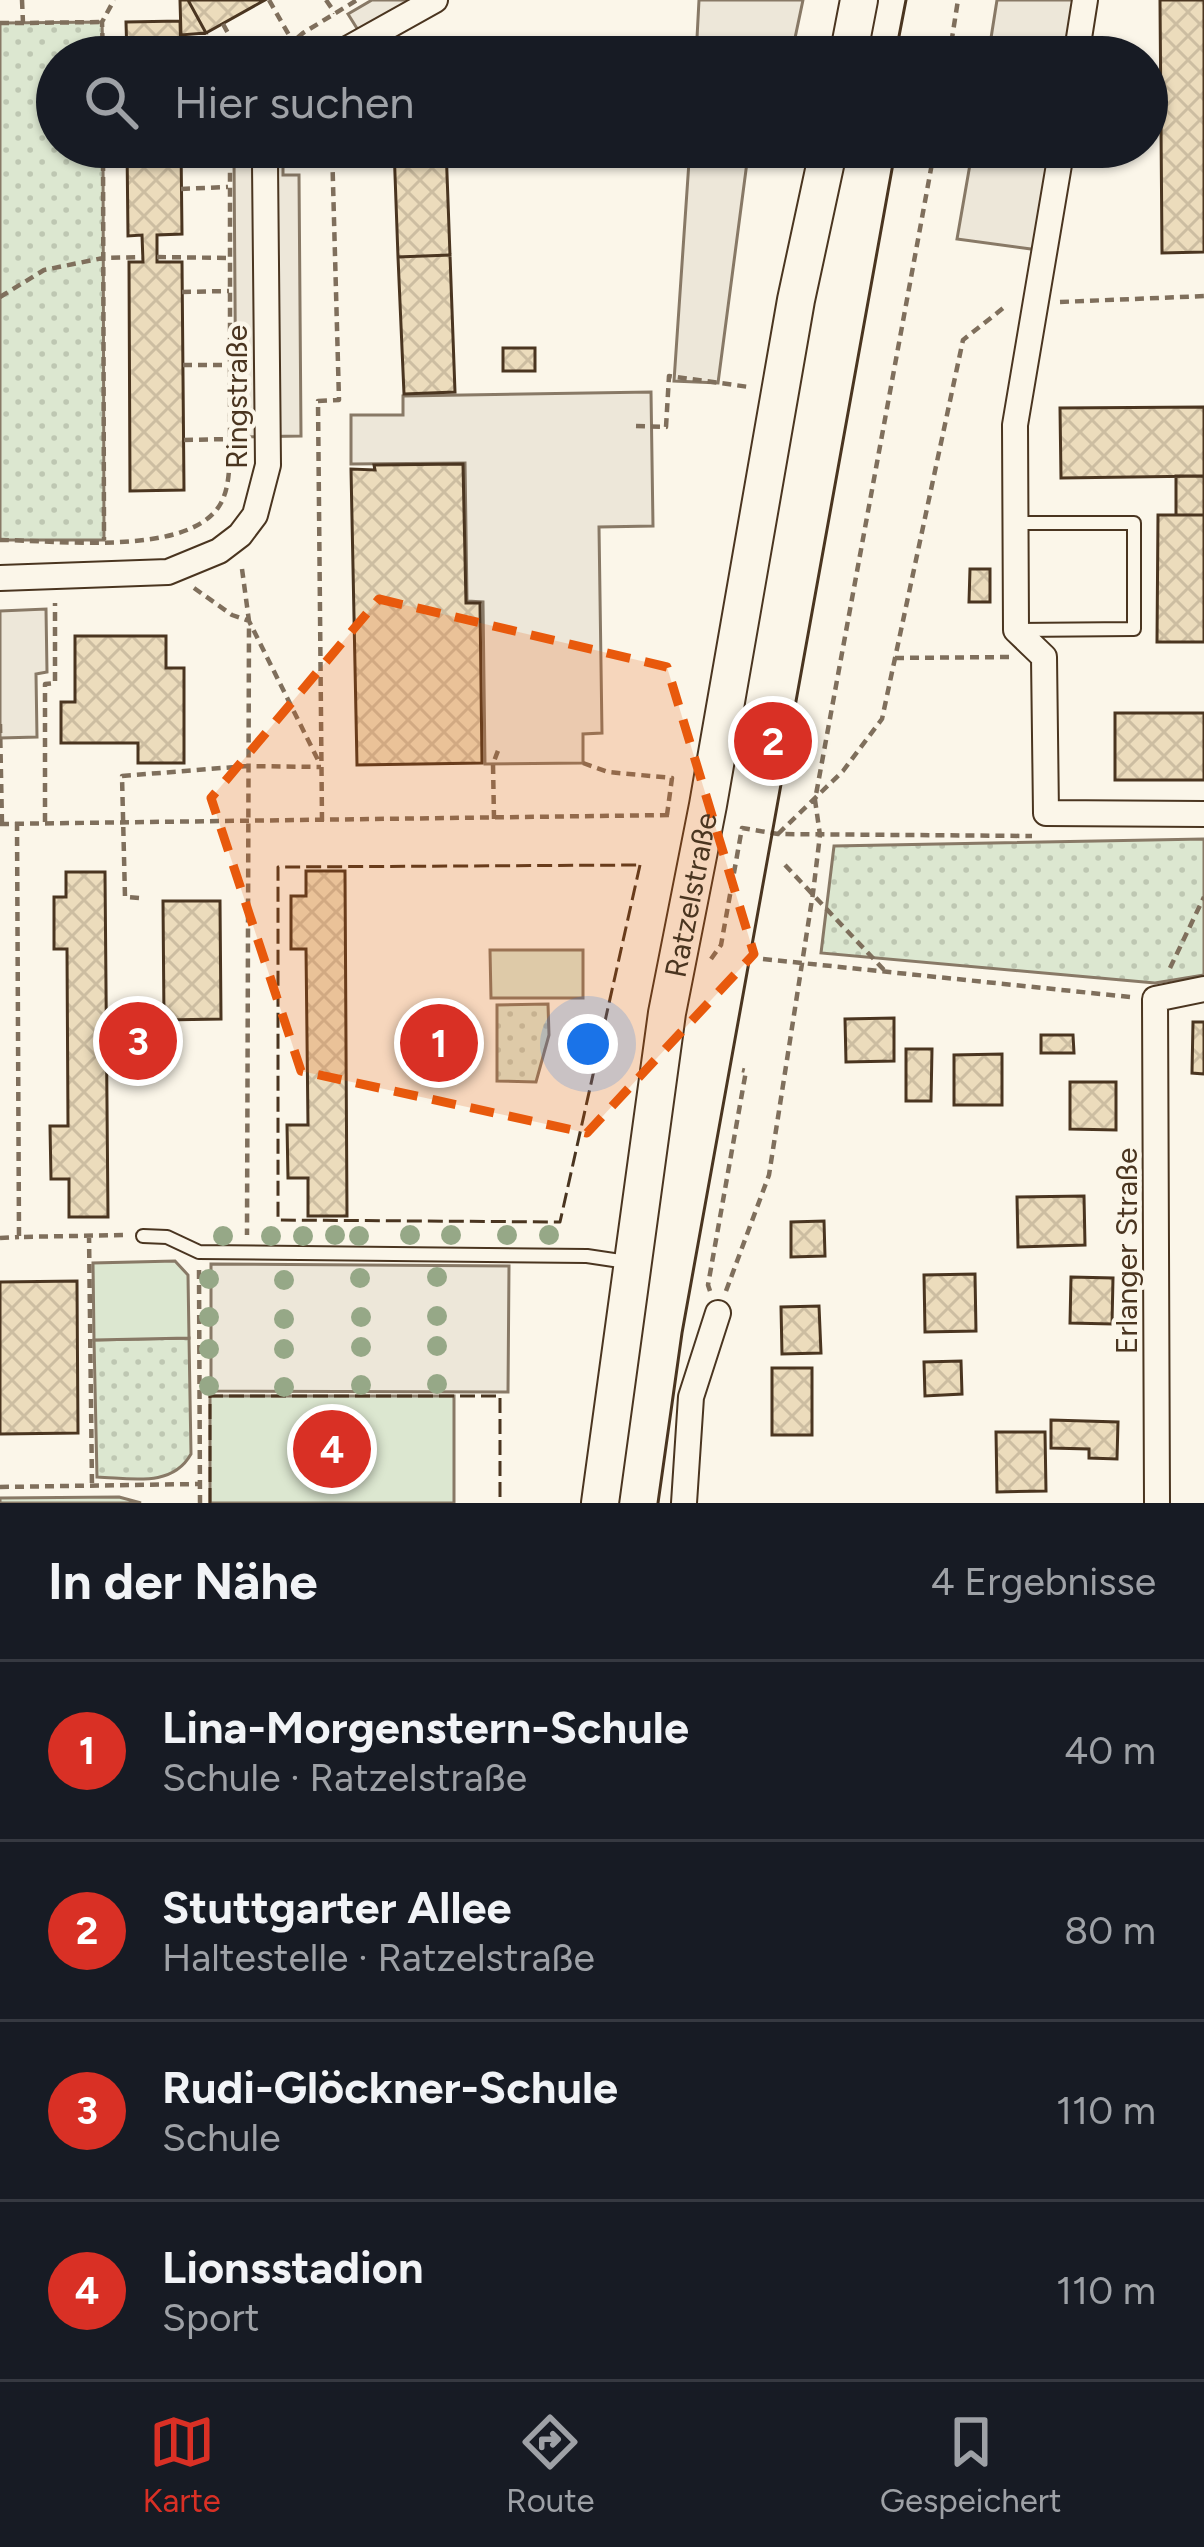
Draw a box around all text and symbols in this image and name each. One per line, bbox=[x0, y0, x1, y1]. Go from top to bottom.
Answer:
search box bbox=[36, 36, 1168, 168]
icon: search bbox=[78, 69, 144, 135]
text: Hier suchen bbox=[174, 75, 414, 129]
street label: Ringstraße bbox=[218, 325, 255, 469]
pin: 2 bbox=[734, 696, 812, 786]
street label: Ratzelstraße bbox=[656, 809, 725, 980]
pin: 3 bbox=[99, 996, 177, 1086]
pin: 1 bbox=[400, 998, 478, 1088]
your location bbox=[558, 1014, 618, 1074]
street label: Erlanger Straße bbox=[1108, 1148, 1145, 1354]
pin: 4 bbox=[293, 1404, 371, 1494]
text: In der Nähe bbox=[48, 1551, 318, 1612]
text: 4 Ergebnisse bbox=[930, 1558, 1156, 1605]
text: Lina-Morgenstern-Schule bbox=[162, 1700, 689, 1754]
text: 1 bbox=[79, 1727, 95, 1774]
text: 40 m bbox=[1064, 1727, 1156, 1774]
text: Schule · Ratzelstraße bbox=[162, 1754, 527, 1801]
text: Stuttgarter Allee bbox=[162, 1880, 511, 1934]
text: 2 bbox=[76, 1907, 98, 1954]
text: 80 m bbox=[1064, 1907, 1156, 1954]
text: Haltestelle · Ratzelstraße bbox=[162, 1934, 595, 1981]
text: Rudi-Glöckner-Schule bbox=[162, 2060, 618, 2114]
text: 3 bbox=[76, 2087, 98, 2134]
text: 110 m bbox=[1056, 2087, 1156, 2134]
text: Schule bbox=[162, 2114, 280, 2161]
text: Lionsstadion bbox=[162, 2240, 424, 2294]
text: 4 bbox=[75, 2267, 99, 2314]
text: 110 m bbox=[1056, 2267, 1156, 2314]
text: Sport bbox=[162, 2294, 260, 2341]
tab: Karte bbox=[143, 2409, 221, 2520]
tab: Route bbox=[506, 2409, 595, 2520]
tab: Gespeichert bbox=[880, 2409, 1061, 2520]

